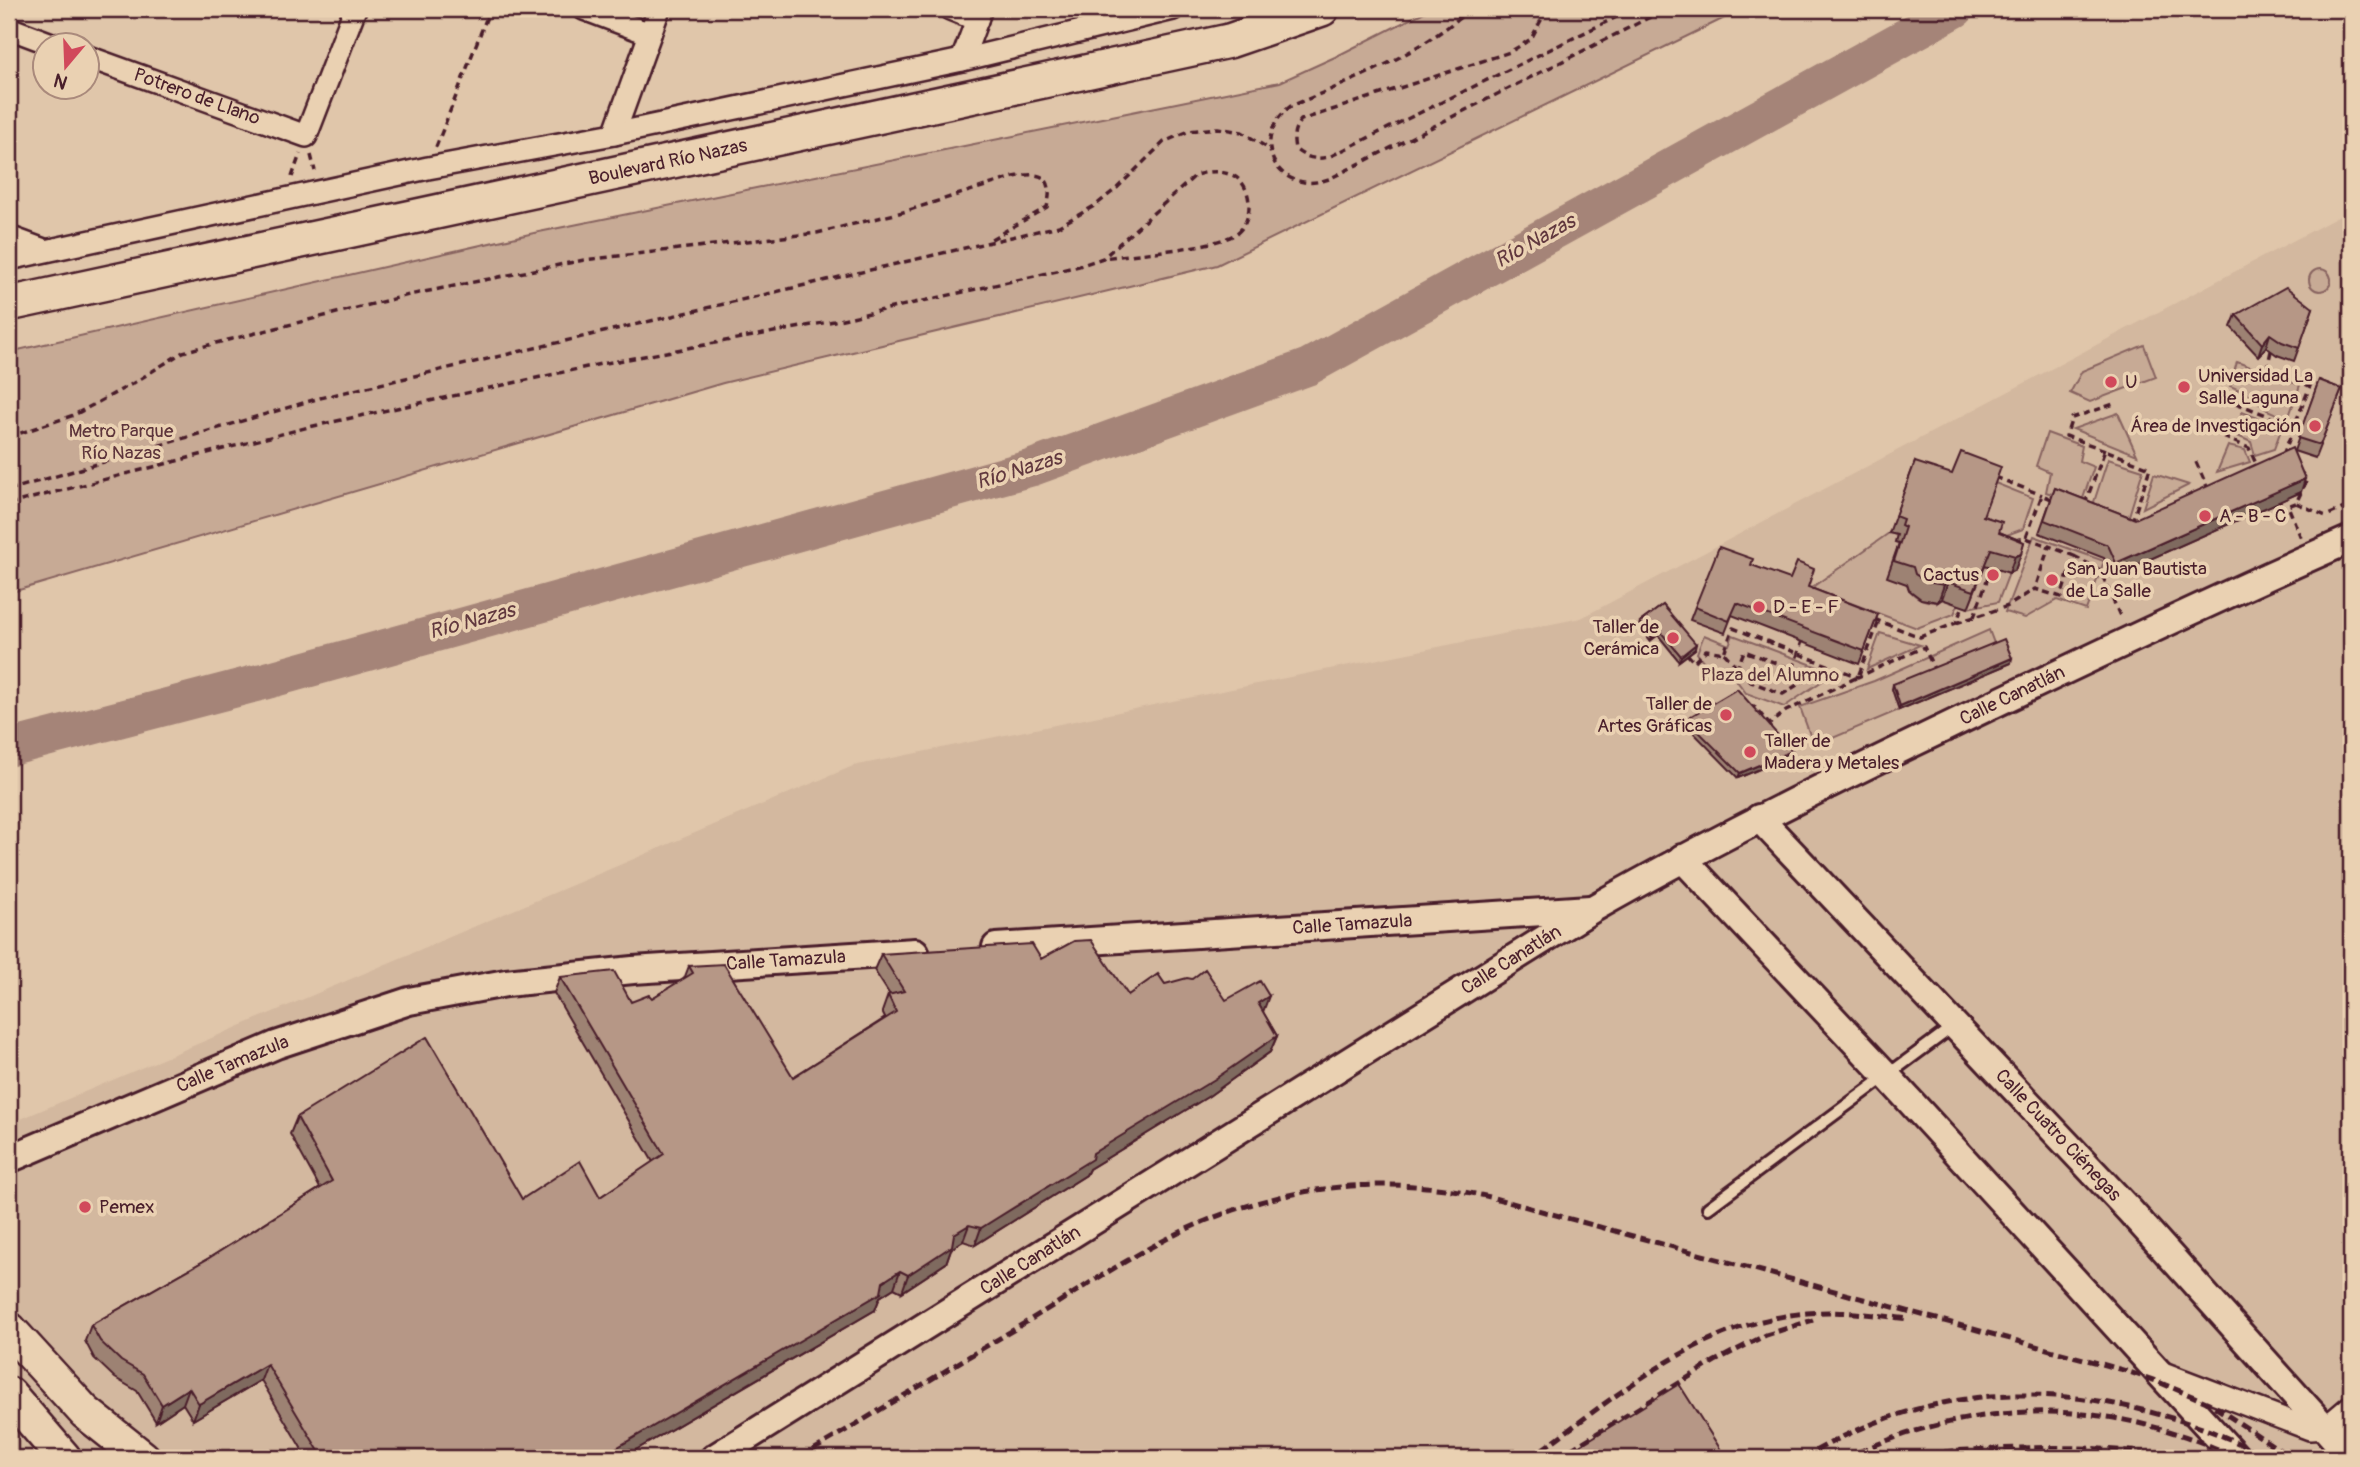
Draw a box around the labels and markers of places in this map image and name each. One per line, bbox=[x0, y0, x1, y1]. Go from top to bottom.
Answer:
place label: Universidad La Salle Laguna bbox=[2198, 364, 2313, 410]
place label: U bbox=[2125, 370, 2138, 394]
marker: U bbox=[2103, 374, 2119, 390]
marker: Universidad La Salle Laguna bbox=[2176, 379, 2192, 395]
place label: Área de Investigación bbox=[2130, 414, 2301, 438]
marker: Área de Investigación bbox=[2307, 418, 2323, 434]
place label: A - B - C bbox=[2219, 504, 2287, 528]
marker: A - B - C bbox=[2197, 508, 2213, 524]
place label: San Juan Bautista de La Salle bbox=[2066, 557, 2207, 603]
place label: Cactus bbox=[1923, 563, 1980, 587]
marker: Cactus bbox=[1985, 567, 2001, 583]
marker: San Juan Bautista de La Salle bbox=[2044, 572, 2060, 588]
place label: D - E - F bbox=[1773, 595, 1839, 619]
marker: D - E - F bbox=[1751, 599, 1767, 615]
place label: Taller de Cerámica bbox=[1584, 615, 1660, 661]
marker: Taller de Cerámica bbox=[1665, 630, 1681, 646]
place label: Taller de Artes Gráficas bbox=[1597, 692, 1713, 738]
marker: Taller de Artes Gráficas bbox=[1718, 707, 1734, 723]
place label: Taller de Madera y Metales bbox=[1764, 729, 1900, 775]
marker: Taller de Madera y Metales bbox=[1742, 744, 1758, 760]
place label: Pemex bbox=[99, 1195, 154, 1219]
marker: Pemex bbox=[77, 1199, 93, 1215]

